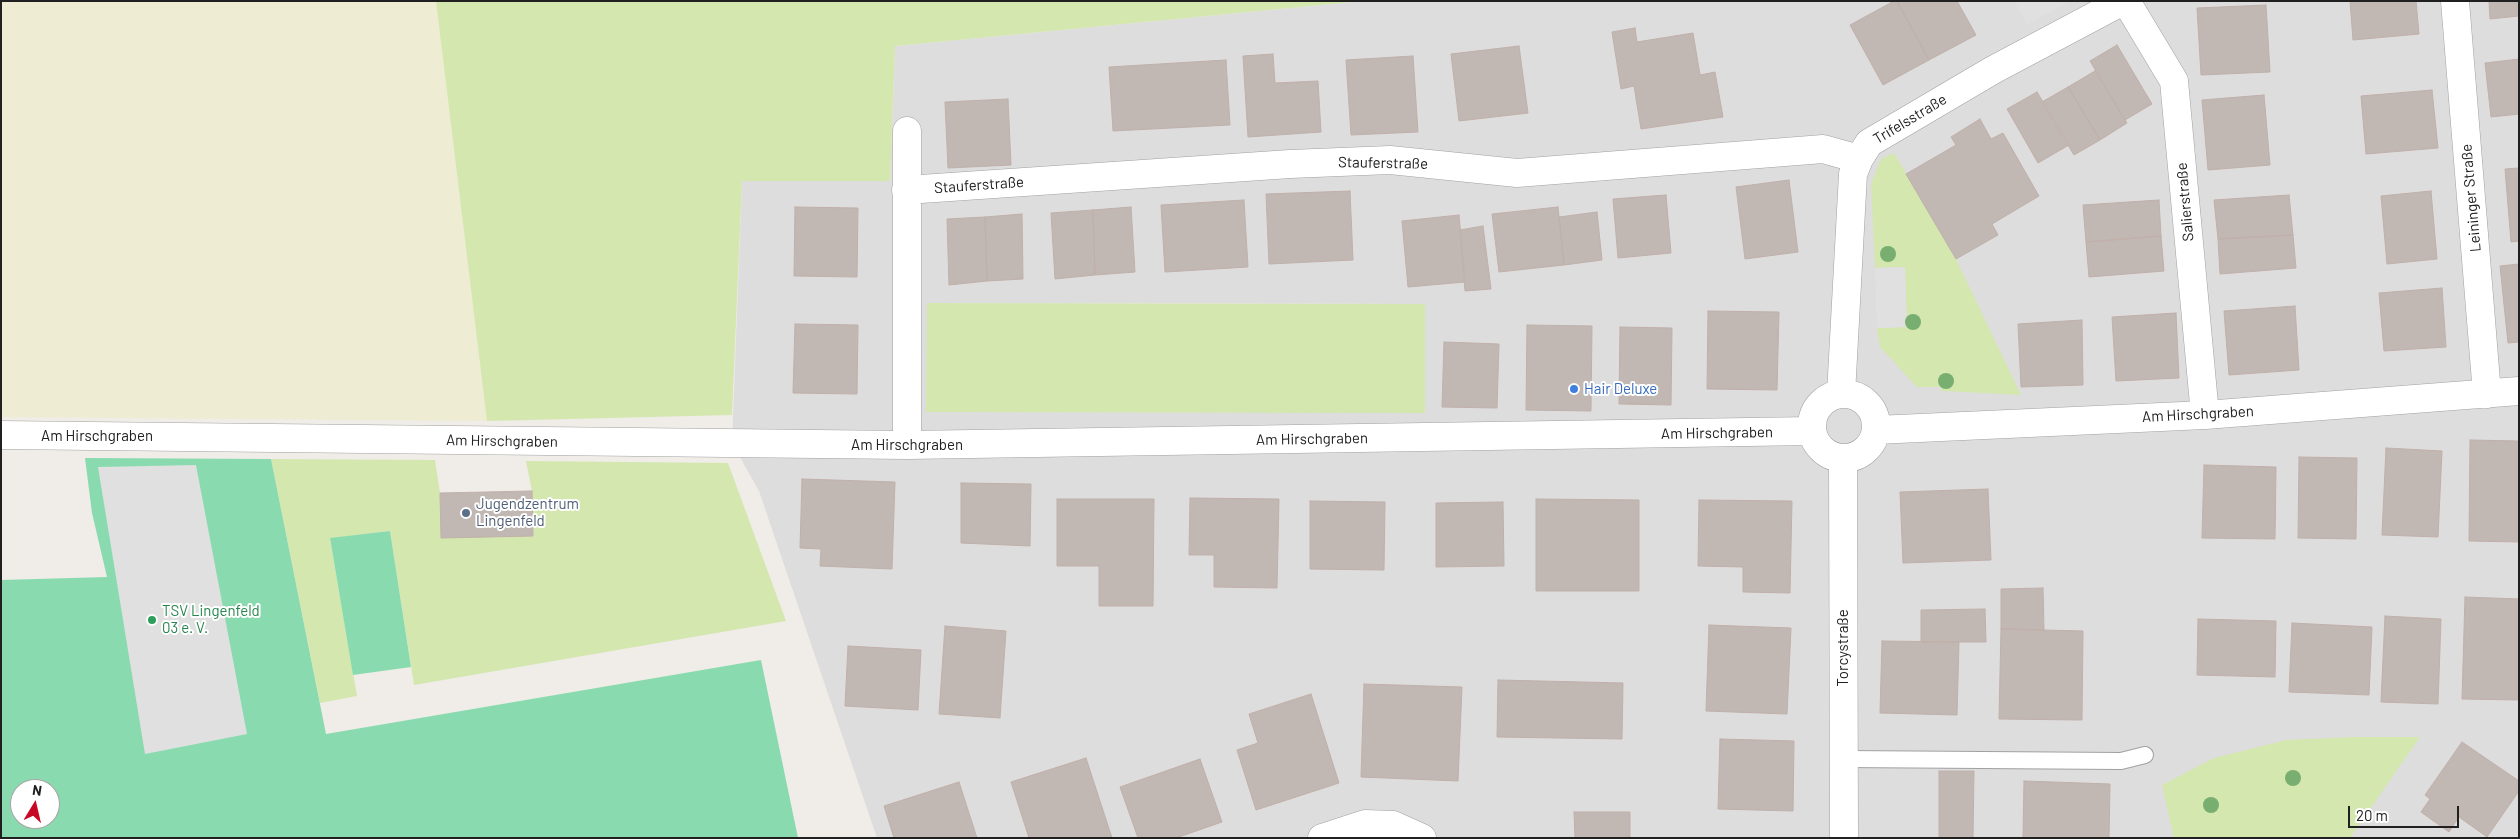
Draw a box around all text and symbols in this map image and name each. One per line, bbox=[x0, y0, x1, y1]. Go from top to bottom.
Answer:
street label: Trifelsstraße bbox=[1870, 90, 1950, 148]
street label: Leininger Straße bbox=[2457, 143, 2485, 253]
street label: Stauferstraße bbox=[1338, 153, 1428, 173]
street label: Salierstraße bbox=[2173, 162, 2197, 242]
street label: Stauferstraße bbox=[933, 173, 1025, 197]
place label: Hair Deluxe bbox=[1584, 380, 1657, 398]
marker: Hair Deluxe bbox=[1568, 383, 1580, 395]
street label: Am Hirschgraben bbox=[2142, 402, 2254, 426]
street label: Am Hirschgraben bbox=[1661, 423, 1773, 443]
street label: Am Hirschgraben bbox=[41, 427, 153, 445]
street label: Am Hirschgraben bbox=[1256, 429, 1368, 449]
street label: Am Hirschgraben bbox=[446, 431, 558, 451]
street label: Am Hirschgraben bbox=[851, 436, 963, 454]
place label: Jugendzentrum Lingenfeld bbox=[476, 495, 579, 530]
marker: Jugendzentrum Lingenfeld bbox=[460, 507, 472, 519]
place label: TSV Lingenfeld 03 e. V. bbox=[162, 602, 260, 637]
street label: Torcystraße bbox=[1834, 609, 1852, 687]
marker: TSV Lingenfeld 03 e. V. bbox=[146, 614, 158, 626]
north arrow bbox=[10, 779, 60, 829]
text: N bbox=[31, 781, 43, 799]
scale bar bbox=[2350, 796, 2461, 828]
text: 20 m bbox=[2356, 806, 2388, 824]

